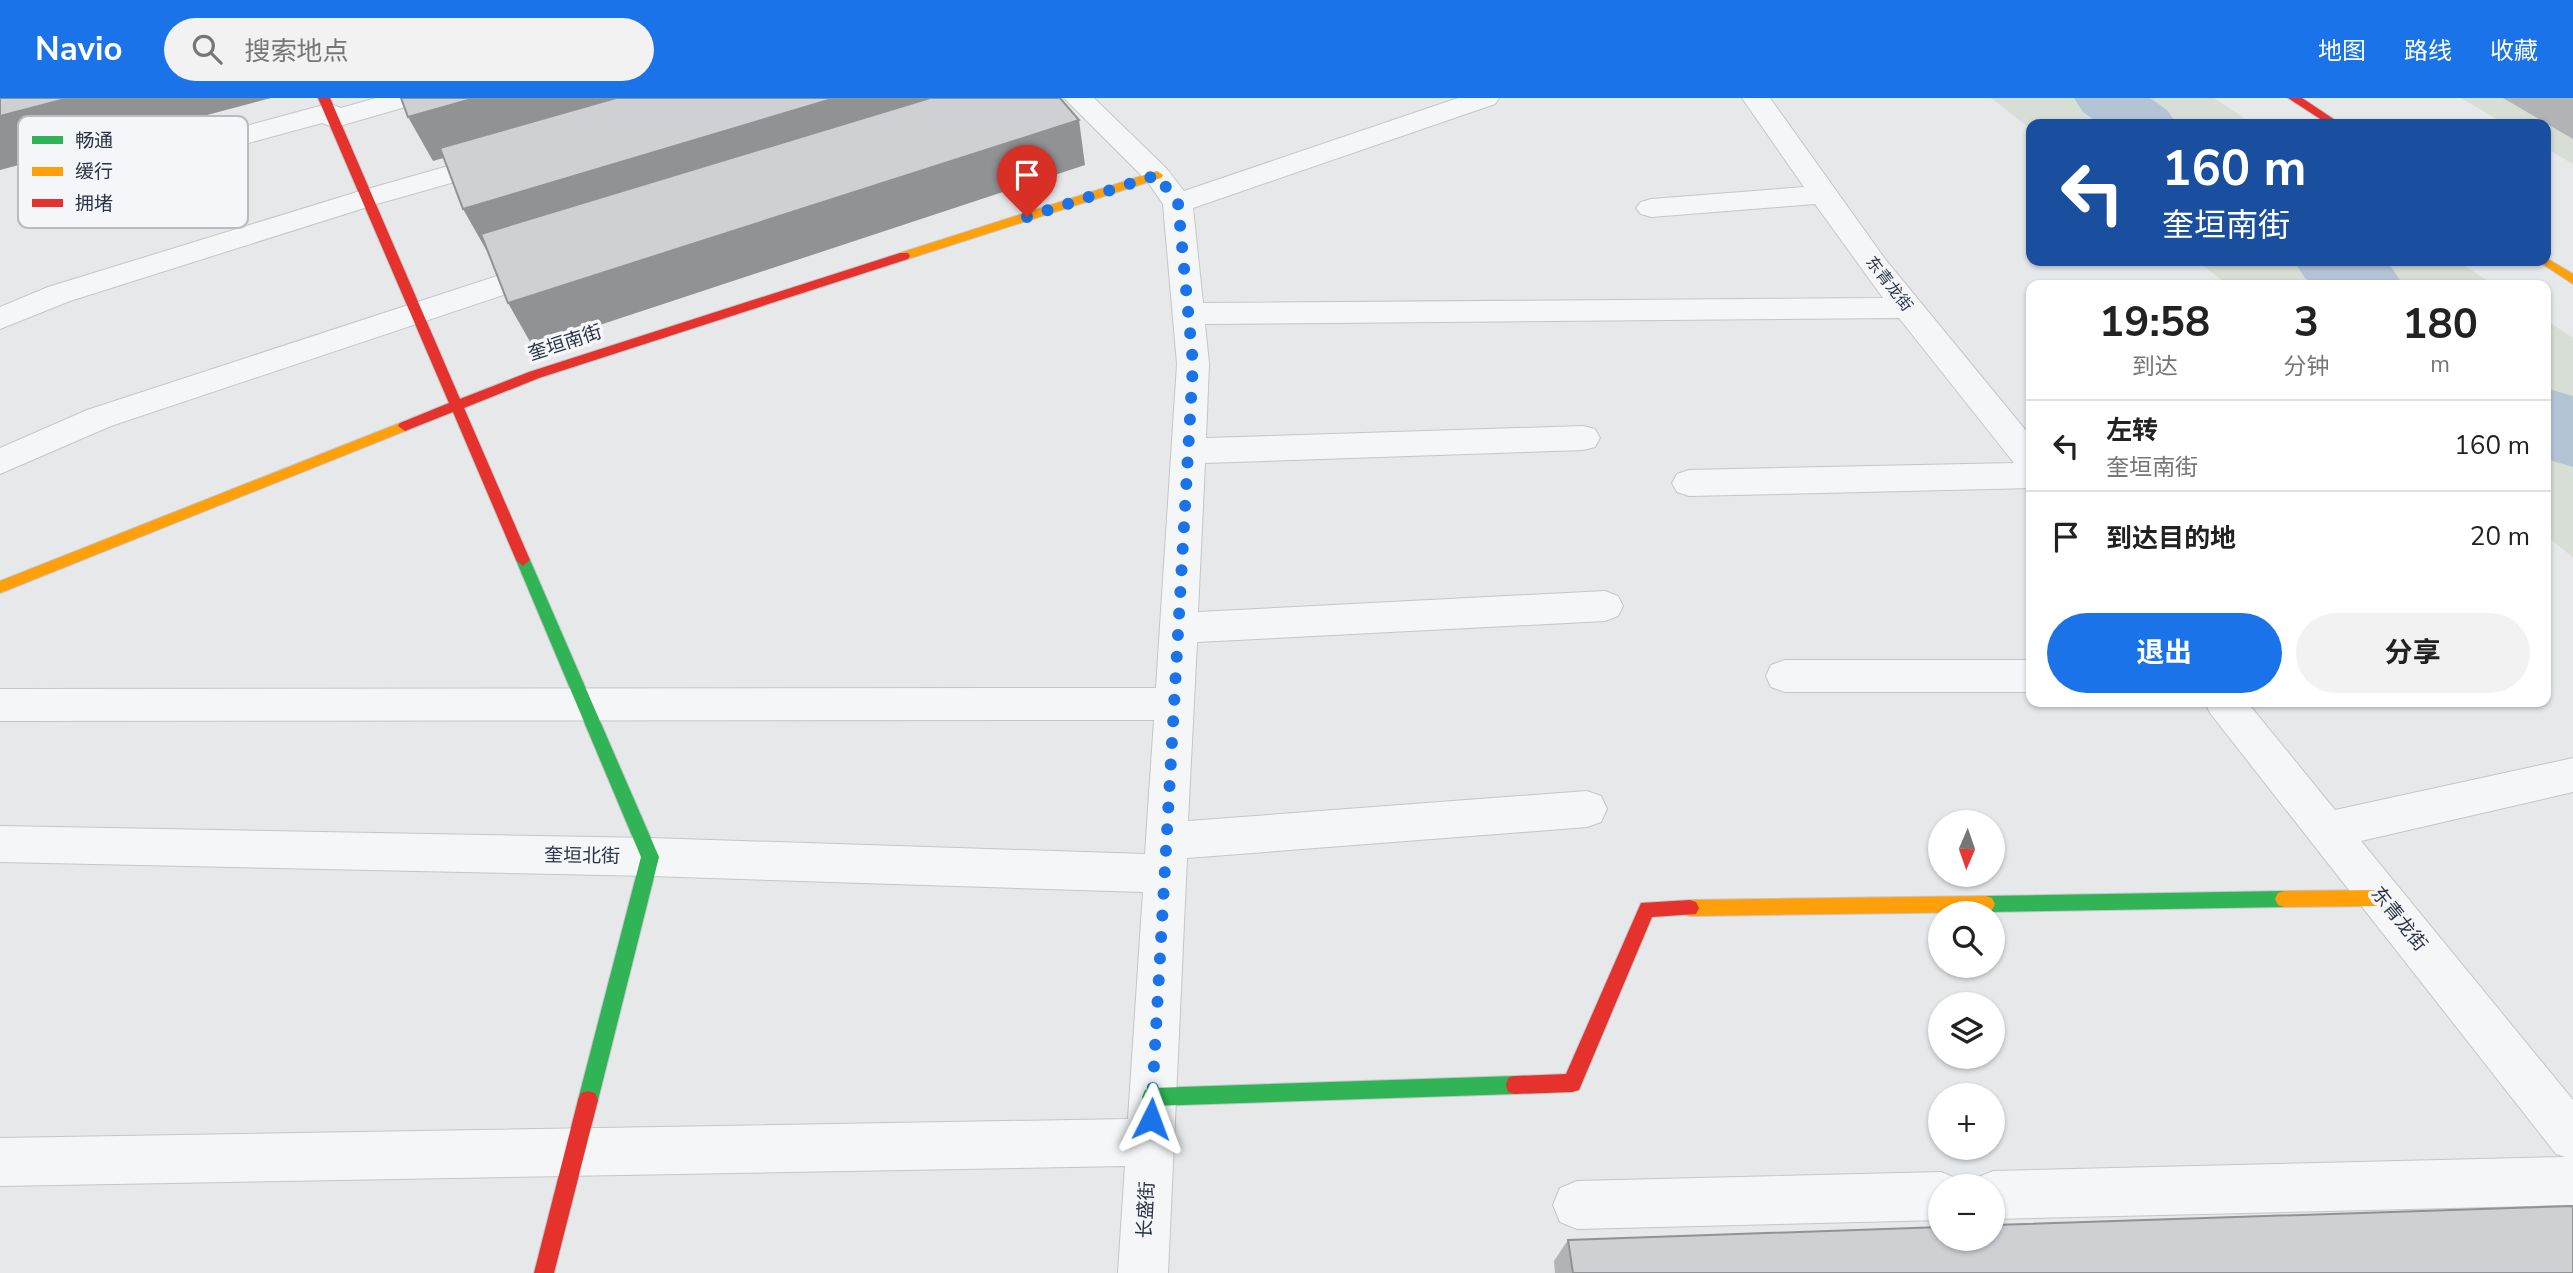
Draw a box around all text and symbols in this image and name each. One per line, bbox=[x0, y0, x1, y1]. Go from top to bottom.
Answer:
search box bbox=[164, 18, 654, 81]
text: Navio bbox=[35, 27, 122, 72]
icon: search bbox=[188, 30, 226, 68]
text: 搜索地点 bbox=[244, 34, 348, 69]
text: 地图 bbox=[2318, 35, 2366, 67]
text: 路线 bbox=[2404, 35, 2452, 67]
text: 收藏 bbox=[2490, 35, 2538, 67]
legend bbox=[18, 116, 248, 228]
text: 畅通 bbox=[75, 128, 113, 154]
text: 160 m bbox=[2162, 135, 2306, 202]
pin bbox=[997, 145, 1057, 217]
icon: left bbox=[2047, 147, 2138, 238]
icon: arrive bbox=[1008, 156, 1046, 194]
text: 缓行 bbox=[75, 159, 113, 185]
text: 拥堵 bbox=[75, 191, 113, 217]
text: 奎垣南街 bbox=[2162, 204, 2290, 247]
street label: 东青龙街 bbox=[1861, 252, 1917, 316]
text: 19:58 bbox=[2099, 294, 2210, 351]
text: 3 bbox=[2294, 294, 2319, 351]
text: 180 bbox=[2402, 296, 2478, 353]
street label: 奎垣南街 bbox=[525, 319, 605, 367]
text: m bbox=[2430, 349, 2450, 380]
text: 到达 bbox=[2132, 351, 2178, 382]
text: 分钟 bbox=[2283, 351, 2329, 382]
text: 左转 bbox=[2106, 413, 2158, 448]
icon: left bbox=[2047, 427, 2085, 465]
text: 160 m bbox=[2454, 428, 2530, 463]
text: 奎垣南街 bbox=[2106, 452, 2198, 483]
icon: arrive bbox=[2047, 518, 2085, 556]
text: 20 m bbox=[2470, 519, 2530, 554]
text: 到达目的地 bbox=[2106, 521, 2236, 556]
button: 退出 bbox=[2047, 613, 2282, 693]
button: 分享 bbox=[2296, 613, 2530, 693]
north arrow bbox=[1928, 810, 2006, 887]
map controls bbox=[1928, 810, 2005, 1251]
street label: 奎垣北街 bbox=[544, 842, 620, 870]
street label: 东青龙街 bbox=[2365, 881, 2433, 957]
button: search bbox=[1928, 901, 2005, 978]
button: layers bbox=[1928, 992, 2005, 1069]
position arrow bbox=[1114, 1082, 1188, 1156]
button: + bbox=[1928, 1083, 2005, 1160]
button: − bbox=[1928, 1174, 2005, 1251]
street label: 长盛街 bbox=[1132, 1181, 1160, 1239]

